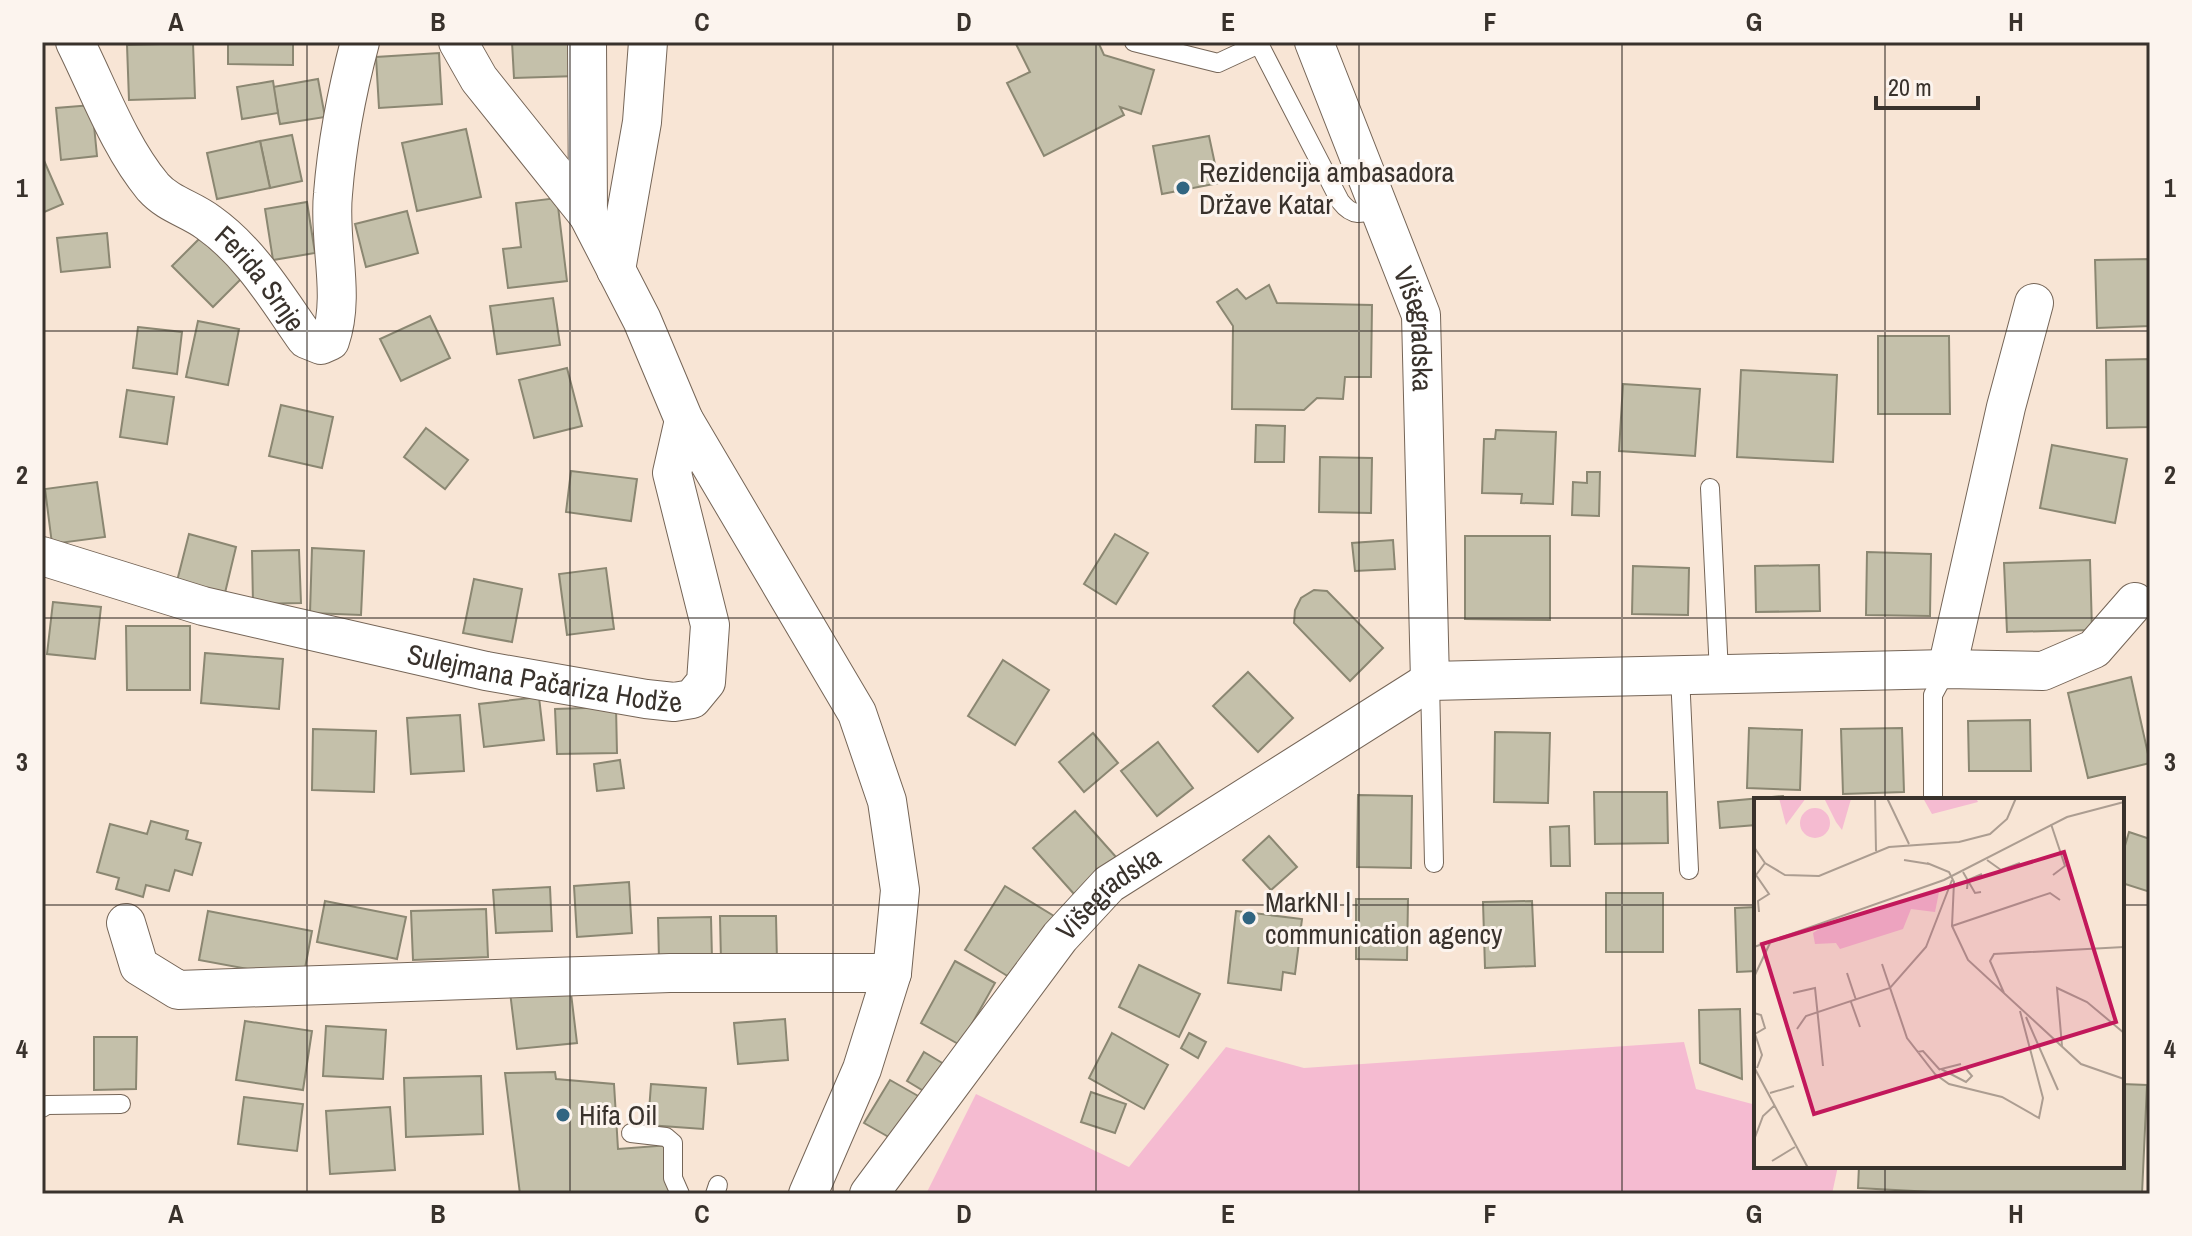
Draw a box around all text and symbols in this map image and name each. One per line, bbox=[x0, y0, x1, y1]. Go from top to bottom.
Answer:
text: A bbox=[168, 4, 184, 39]
text: B bbox=[430, 4, 446, 39]
text: C bbox=[694, 4, 710, 39]
text: D bbox=[956, 4, 972, 39]
text: E bbox=[1221, 4, 1235, 39]
text: F bbox=[1483, 4, 1497, 39]
text: G bbox=[1746, 4, 1762, 39]
text: H bbox=[2008, 4, 2024, 39]
scale bar bbox=[1876, 60, 1978, 110]
text: 20 m bbox=[1888, 71, 1932, 103]
place label: Rezidencija ambasadora Države Katar bbox=[1199, 153, 1454, 223]
text: 1 bbox=[16, 170, 28, 205]
text: 1 bbox=[2164, 170, 2176, 205]
marker: Rezidencija ambasadora Države Katar bbox=[1174, 179, 1192, 197]
street label: Ferida Srnje bbox=[207, 217, 314, 339]
street label: Višegradska bbox=[1385, 261, 1442, 392]
text: 2 bbox=[16, 457, 28, 492]
text: 2 bbox=[2164, 457, 2176, 492]
street label: Sulejmana Pačariza Hodže bbox=[404, 635, 685, 722]
text: 3 bbox=[16, 744, 28, 779]
text: 3 bbox=[2164, 744, 2176, 779]
inset map bbox=[1754, 798, 2124, 1168]
street label: Višegradska bbox=[1047, 837, 1168, 948]
place label: MarkNI | communication agency bbox=[1265, 883, 1503, 953]
marker: MarkNI | communication agency bbox=[1240, 909, 1258, 927]
text: 4 bbox=[16, 1031, 28, 1066]
text: 4 bbox=[2164, 1031, 2176, 1066]
place label: Hifa Oil bbox=[579, 1096, 657, 1134]
marker: Hifa Oil bbox=[554, 1106, 572, 1124]
text: A bbox=[168, 1196, 184, 1231]
text: B bbox=[430, 1196, 446, 1231]
text: C bbox=[694, 1196, 710, 1231]
text: D bbox=[956, 1196, 972, 1231]
text: E bbox=[1221, 1196, 1235, 1231]
text: F bbox=[1483, 1196, 1497, 1231]
text: G bbox=[1746, 1196, 1762, 1231]
text: H bbox=[2008, 1196, 2024, 1231]

